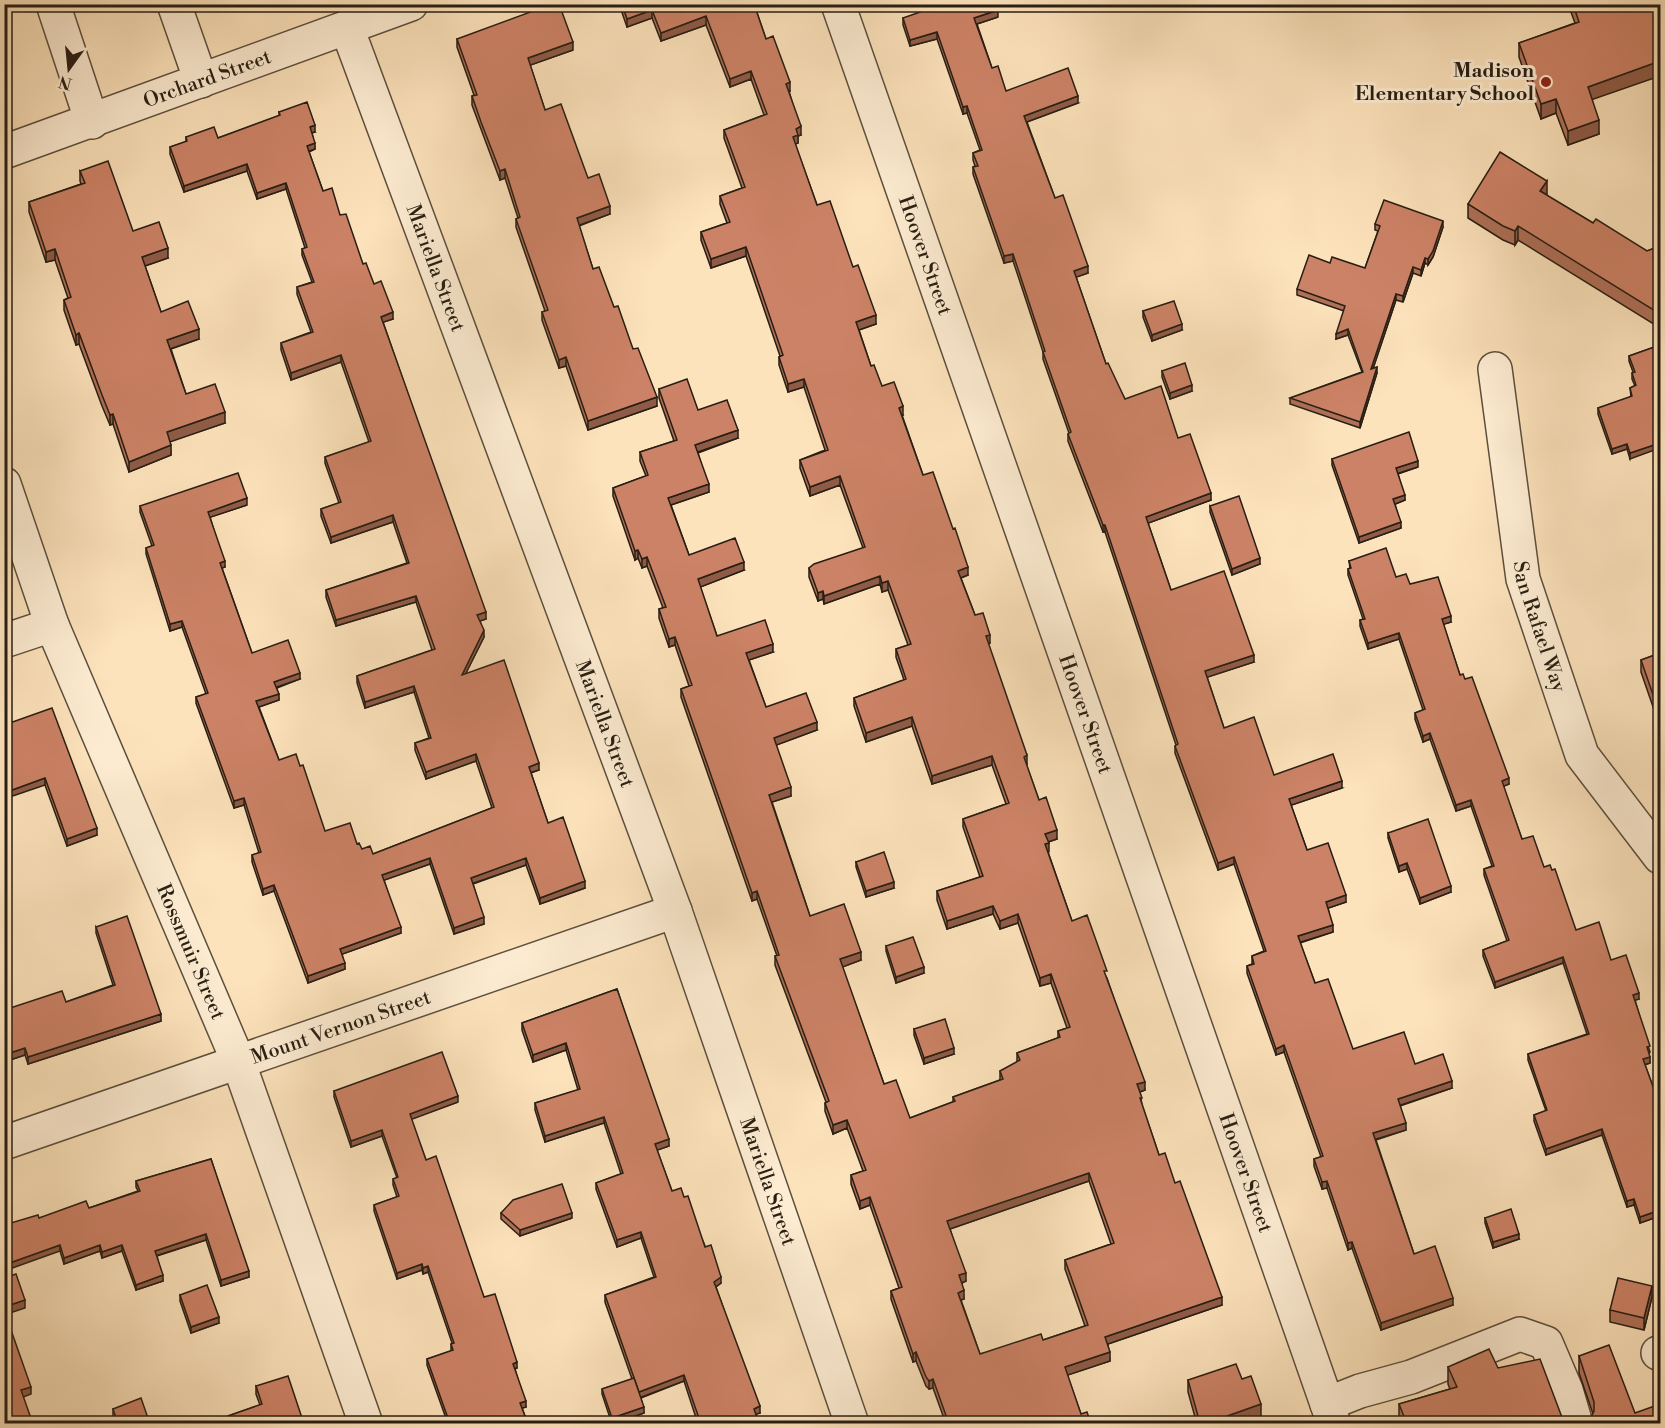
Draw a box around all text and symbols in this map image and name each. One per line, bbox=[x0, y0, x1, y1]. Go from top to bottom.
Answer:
north arrow bbox=[39, 39, 99, 99]
street label: Orchard Street bbox=[140, 45, 275, 114]
place label: Madison Elementary School bbox=[1355, 59, 1535, 107]
text: N bbox=[56, 71, 74, 94]
marker: Madison Elementary School bbox=[1539, 75, 1553, 89]
street label: Hoover Street bbox=[892, 192, 957, 319]
street label: Mariella Street bbox=[400, 201, 470, 336]
street label: San Rafael Way bbox=[1507, 560, 1571, 696]
street label: Hoover Street bbox=[1052, 651, 1117, 778]
street label: Mariella Street bbox=[569, 657, 639, 791]
street label: Rossmuir Street bbox=[150, 881, 230, 1024]
street label: Mount Vernon Street bbox=[248, 985, 434, 1071]
street label: Hoover Street bbox=[1212, 1110, 1277, 1236]
street label: Mariella Street bbox=[733, 1114, 801, 1249]

